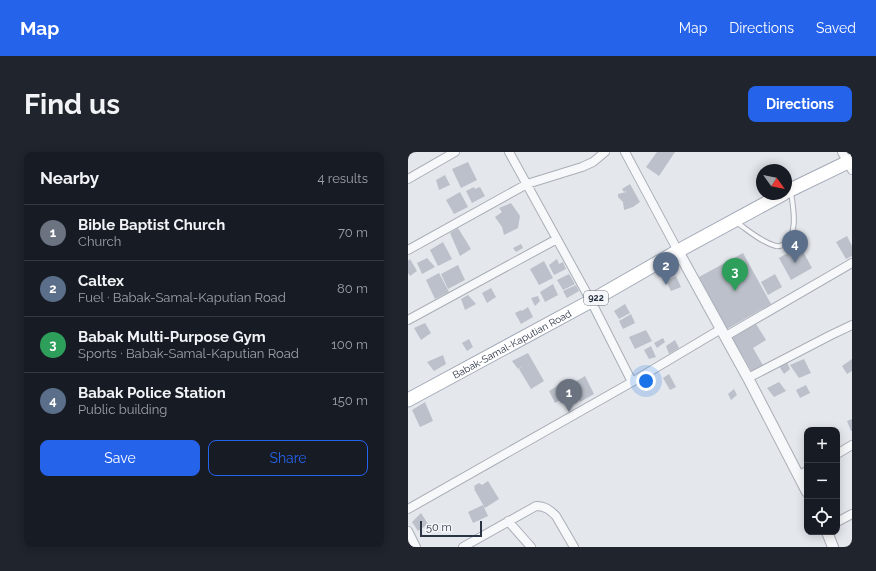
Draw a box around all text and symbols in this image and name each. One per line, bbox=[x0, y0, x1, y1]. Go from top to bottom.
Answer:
text: Map bbox=[20, 17, 59, 39]
text: Map bbox=[679, 20, 707, 36]
text: Directions bbox=[729, 20, 794, 36]
text: Saved bbox=[816, 20, 856, 36]
button: Directions bbox=[748, 86, 852, 122]
text: Find us bbox=[24, 88, 120, 121]
north arrow bbox=[756, 164, 792, 200]
text: Nearby bbox=[40, 168, 99, 188]
text: 4 results bbox=[317, 171, 368, 186]
text: Bible Baptist Church bbox=[78, 216, 225, 234]
text: 1 bbox=[50, 225, 56, 240]
text: 70 m bbox=[338, 225, 368, 240]
pin: 4 bbox=[782, 230, 808, 263]
text: Church bbox=[78, 234, 121, 249]
pin: 2 bbox=[653, 252, 679, 285]
pin: 3 bbox=[722, 258, 748, 291]
text: Caltex bbox=[78, 272, 124, 290]
text: 2 bbox=[49, 281, 57, 296]
text: 80 m bbox=[337, 281, 368, 296]
text: Fuel · Babak-Samal-Kaputian Road bbox=[78, 290, 286, 305]
road number: 922 bbox=[584, 291, 608, 305]
street label: Babak-Samal-Kaputian Road bbox=[451, 308, 573, 381]
text: Babak Multi-Purpose Gym bbox=[78, 328, 266, 346]
text: 3 bbox=[49, 337, 57, 352]
text: 100 m bbox=[331, 337, 368, 352]
text: Sports · Babak-Samal-Kaputian Road bbox=[78, 346, 299, 361]
your location bbox=[636, 371, 656, 391]
pin: 1 bbox=[556, 379, 582, 412]
text: Babak Police Station bbox=[78, 384, 226, 402]
text: 4 bbox=[49, 393, 57, 408]
text: 150 m bbox=[332, 393, 368, 408]
text: Public building bbox=[78, 402, 167, 417]
map controls bbox=[804, 427, 840, 535]
button: + bbox=[804, 427, 840, 463]
button: Save bbox=[40, 440, 200, 476]
button: Share bbox=[208, 440, 368, 476]
button: − bbox=[804, 463, 840, 499]
button: locate bbox=[804, 499, 840, 535]
scale bar bbox=[420, 519, 482, 538]
text: 50 m bbox=[426, 521, 452, 534]

